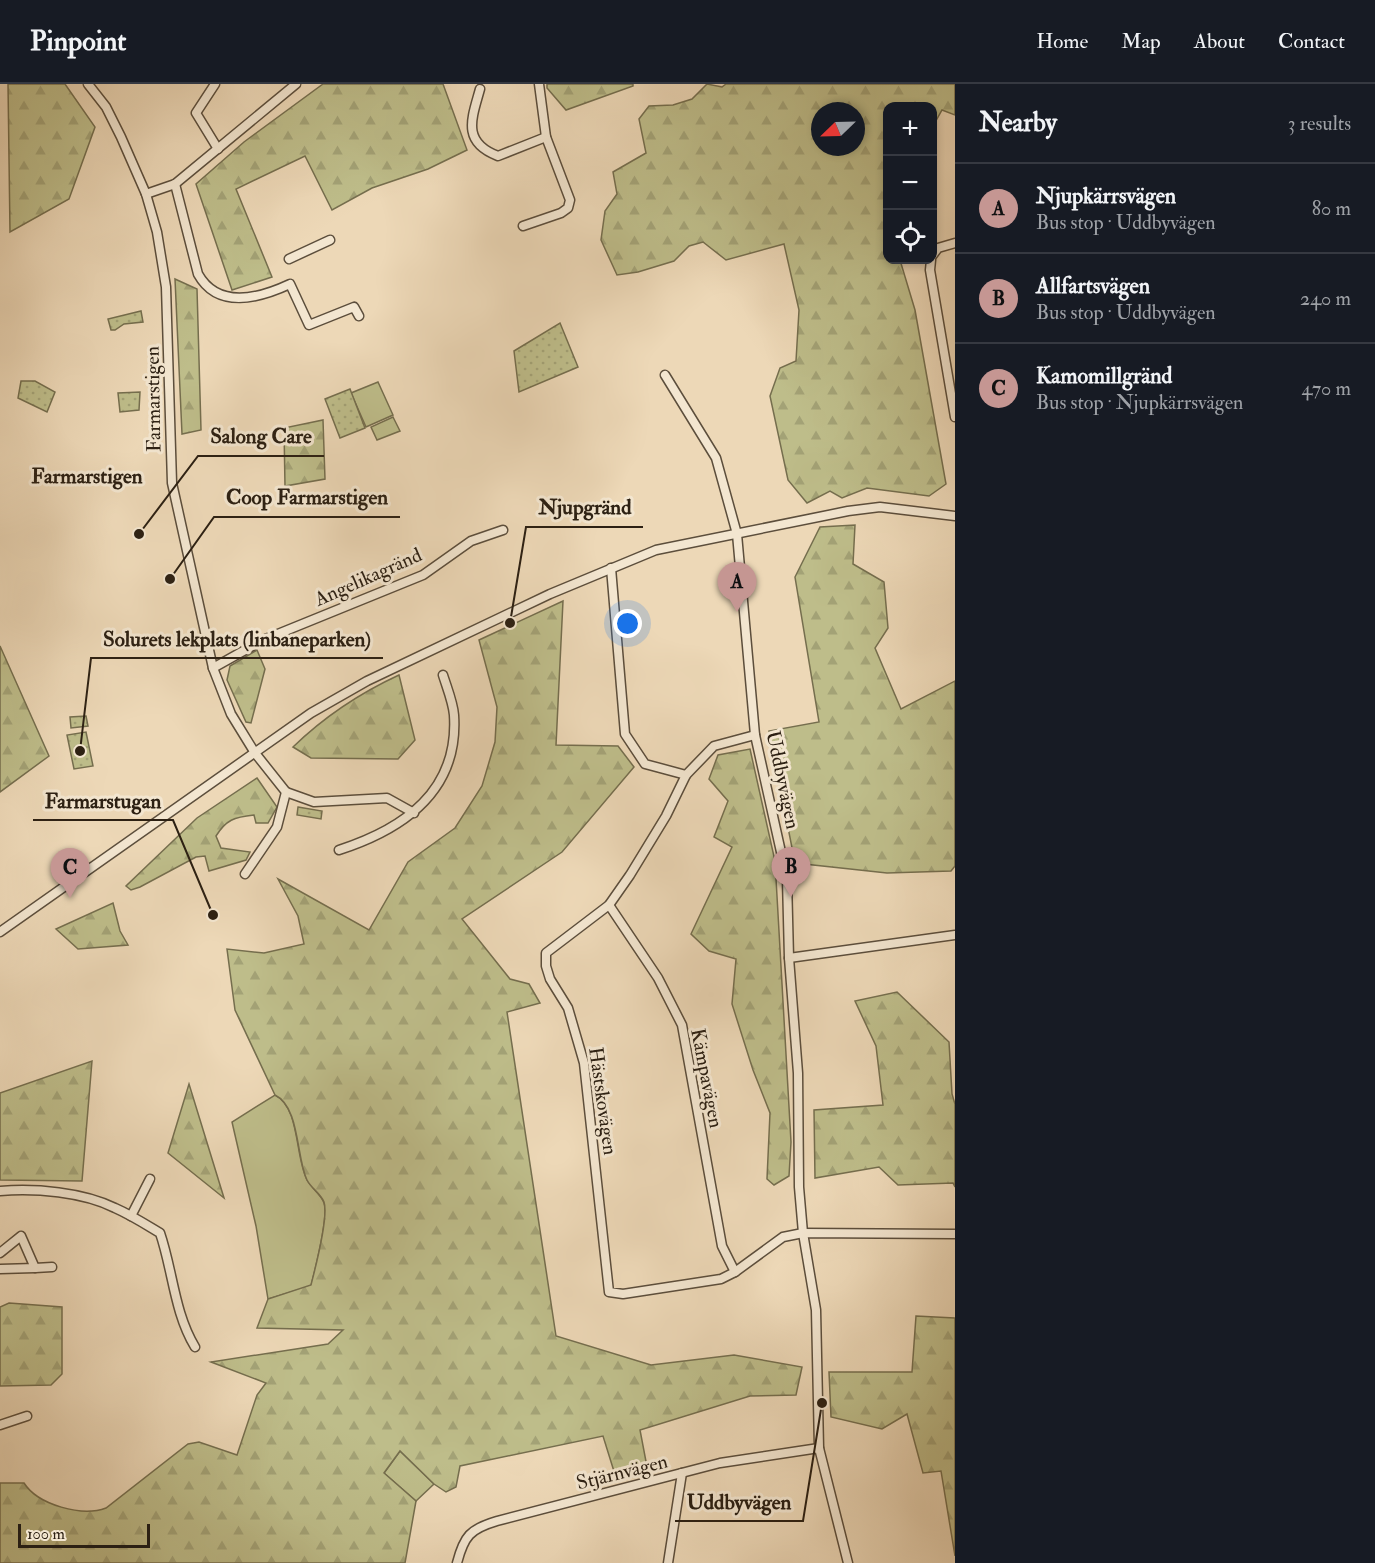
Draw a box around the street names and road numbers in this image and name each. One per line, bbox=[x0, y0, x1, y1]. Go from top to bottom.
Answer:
street label: Farmarstigen bbox=[140, 346, 166, 452]
street label: Angelikagränd bbox=[310, 542, 426, 612]
street label: Uddbyvägen bbox=[760, 729, 806, 831]
street label: Kämpavägen bbox=[684, 1026, 729, 1130]
street label: Hästskovägen bbox=[583, 1045, 623, 1157]
street label: Stjärnvägen bbox=[574, 1449, 670, 1495]

